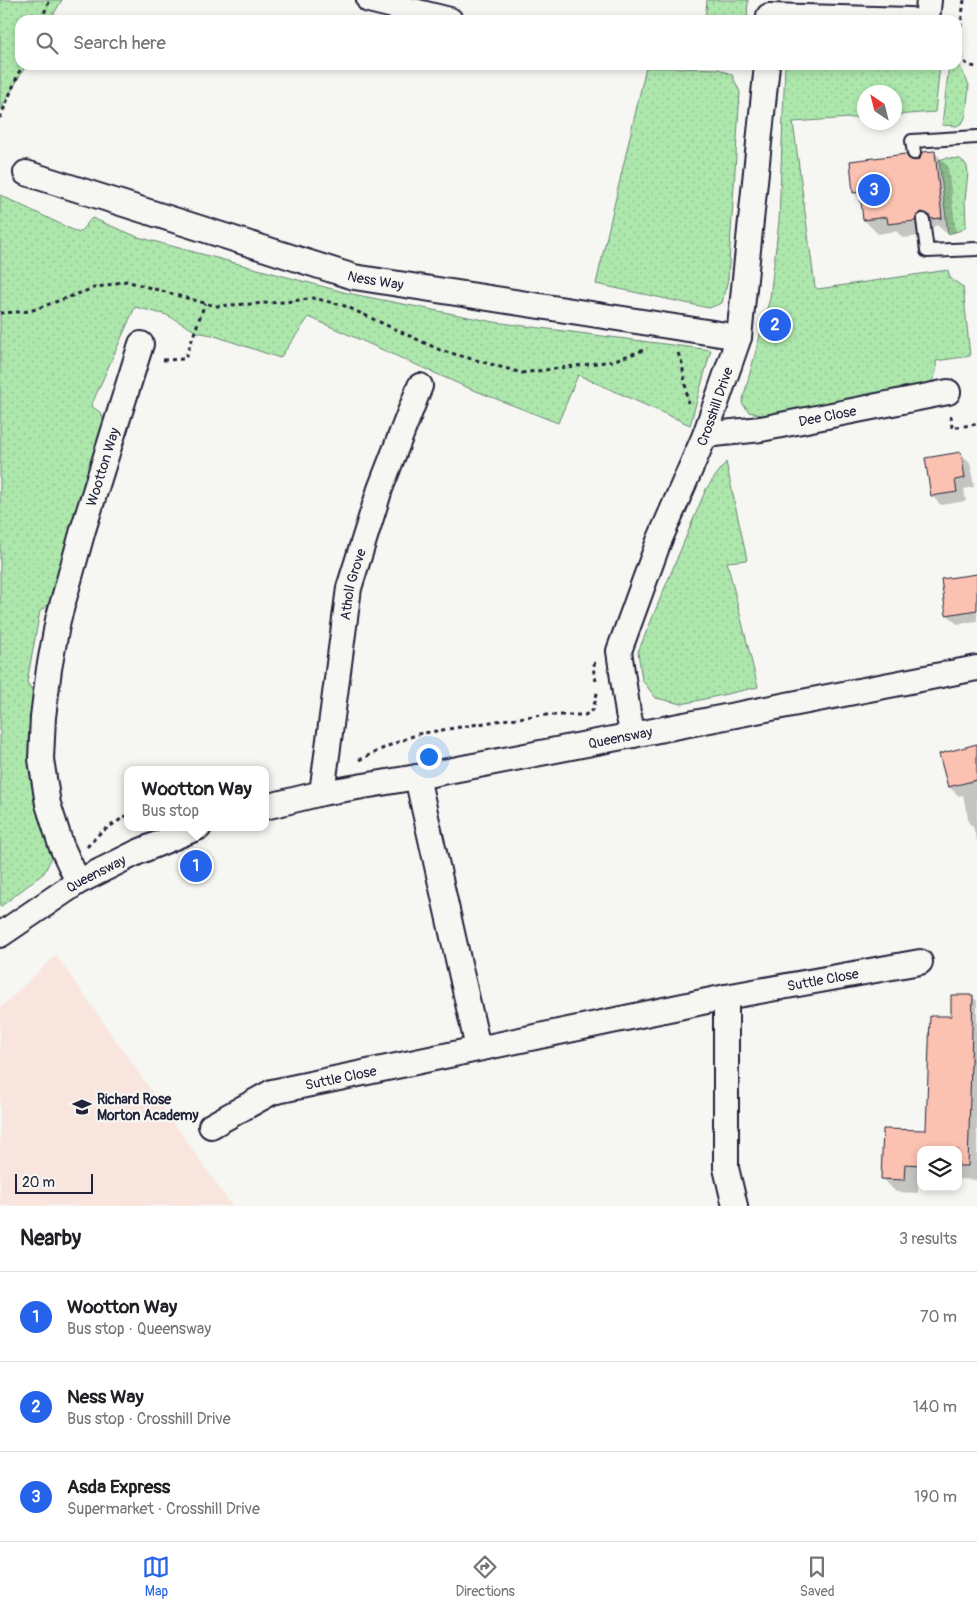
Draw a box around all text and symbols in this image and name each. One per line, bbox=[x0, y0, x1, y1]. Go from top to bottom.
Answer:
search box bbox=[15, 15, 962, 70]
icon: search bbox=[33, 29, 61, 57]
text: Search here bbox=[73, 31, 166, 55]
north arrow bbox=[857, 85, 902, 130]
pin: 3 bbox=[858, 171, 890, 209]
street label: Ness Way bbox=[345, 267, 405, 293]
pin: 2 bbox=[759, 306, 791, 344]
street label: Crosshill Drive bbox=[693, 365, 736, 448]
street label: Dee Close bbox=[797, 402, 858, 430]
street label: Wootton Way bbox=[82, 426, 123, 508]
street label: Atholl Grove bbox=[336, 546, 369, 621]
street label: Queensway bbox=[587, 723, 654, 752]
your location bbox=[416, 744, 442, 770]
popup bbox=[124, 766, 269, 831]
text: Wootton Way bbox=[141, 777, 252, 801]
text: Bus stop bbox=[141, 801, 199, 821]
pin: 1 bbox=[180, 847, 212, 885]
street label: Queensway bbox=[63, 851, 129, 896]
street label: Suttle Close bbox=[786, 965, 860, 994]
street label: Suttle Close bbox=[303, 1062, 378, 1093]
place label: Richard Rose Morton Academy bbox=[97, 1091, 198, 1124]
school or university icon: Richard Rose Morton Academy bbox=[71, 1096, 93, 1118]
map controls bbox=[917, 1146, 962, 1191]
button: layers bbox=[917, 1146, 962, 1191]
scale bar bbox=[15, 1171, 92, 1194]
text: 20 m bbox=[22, 1174, 55, 1191]
text: Nearby bbox=[20, 1225, 81, 1252]
text: 3 results bbox=[899, 1229, 957, 1249]
text: Wootton Way bbox=[67, 1295, 177, 1319]
text: 1 bbox=[33, 1307, 39, 1327]
text: 70 m bbox=[920, 1307, 957, 1327]
text: Bus stop · Queensway bbox=[67, 1319, 211, 1339]
text: Ness Way bbox=[67, 1385, 144, 1409]
text: 2 bbox=[32, 1397, 40, 1417]
text: 140 m bbox=[913, 1397, 957, 1417]
text: Bus stop · Crosshill Drive bbox=[67, 1409, 231, 1429]
text: Asda Express bbox=[67, 1475, 170, 1499]
text: 3 bbox=[32, 1487, 40, 1507]
text: 190 m bbox=[914, 1487, 957, 1507]
text: Supermarket · Crosshill Drive bbox=[67, 1499, 260, 1519]
tab: Map bbox=[142, 1553, 170, 1600]
tab: Directions bbox=[455, 1553, 515, 1600]
tab: Saved bbox=[800, 1553, 835, 1600]

